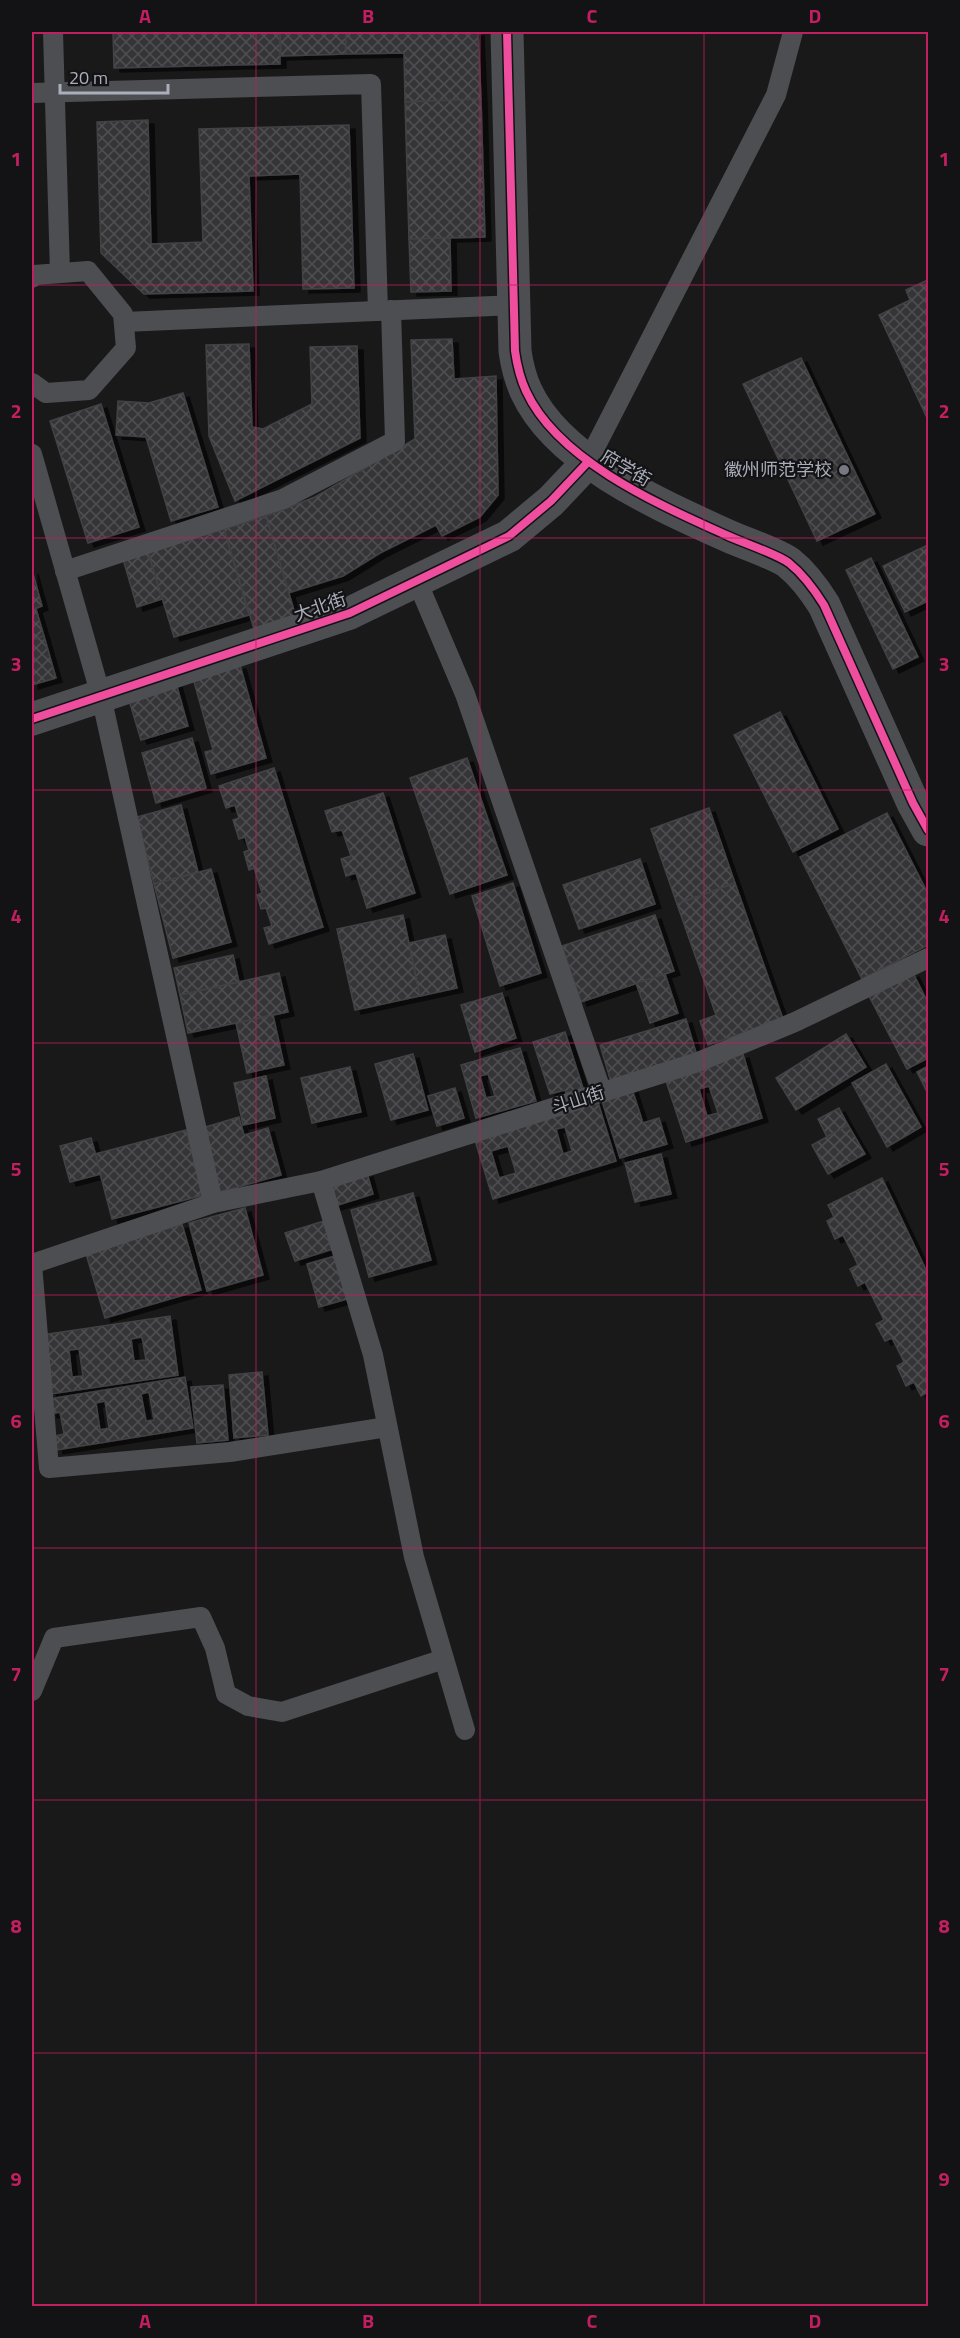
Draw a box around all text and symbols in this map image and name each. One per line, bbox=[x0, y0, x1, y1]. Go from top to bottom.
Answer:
text: A bbox=[139, 0, 151, 31]
text: B bbox=[362, 0, 374, 31]
text: C bbox=[587, 0, 598, 31]
text: D bbox=[809, 0, 821, 31]
scale bar bbox=[60, 57, 168, 95]
text: 20 m bbox=[69, 64, 108, 91]
text: 1 bbox=[10, 143, 22, 174]
text: 1 bbox=[938, 143, 950, 174]
text: 2 bbox=[10, 395, 22, 426]
text: 2 bbox=[938, 395, 950, 426]
street label: 府学街 bbox=[596, 442, 656, 493]
place label: 徽州师范学校 bbox=[724, 456, 832, 483]
marker: 徽州师范学校 bbox=[837, 463, 851, 477]
street label: 大北街 bbox=[290, 585, 350, 628]
text: 3 bbox=[10, 648, 22, 679]
text: 3 bbox=[938, 648, 950, 679]
text: 4 bbox=[10, 900, 22, 931]
text: 4 bbox=[938, 900, 950, 931]
street label: 斗山街 bbox=[548, 1078, 608, 1121]
text: 5 bbox=[10, 1153, 22, 1184]
text: 5 bbox=[938, 1153, 950, 1184]
text: 6 bbox=[10, 1405, 22, 1436]
text: 6 bbox=[938, 1405, 950, 1436]
text: 7 bbox=[10, 1658, 22, 1689]
text: 7 bbox=[938, 1658, 950, 1689]
text: 8 bbox=[10, 1910, 22, 1941]
text: 8 bbox=[938, 1910, 950, 1941]
text: 9 bbox=[10, 2163, 22, 2194]
text: 9 bbox=[938, 2163, 950, 2194]
text: A bbox=[139, 2305, 151, 2336]
text: B bbox=[362, 2305, 374, 2336]
text: C bbox=[587, 2305, 598, 2336]
text: D bbox=[809, 2305, 821, 2336]

